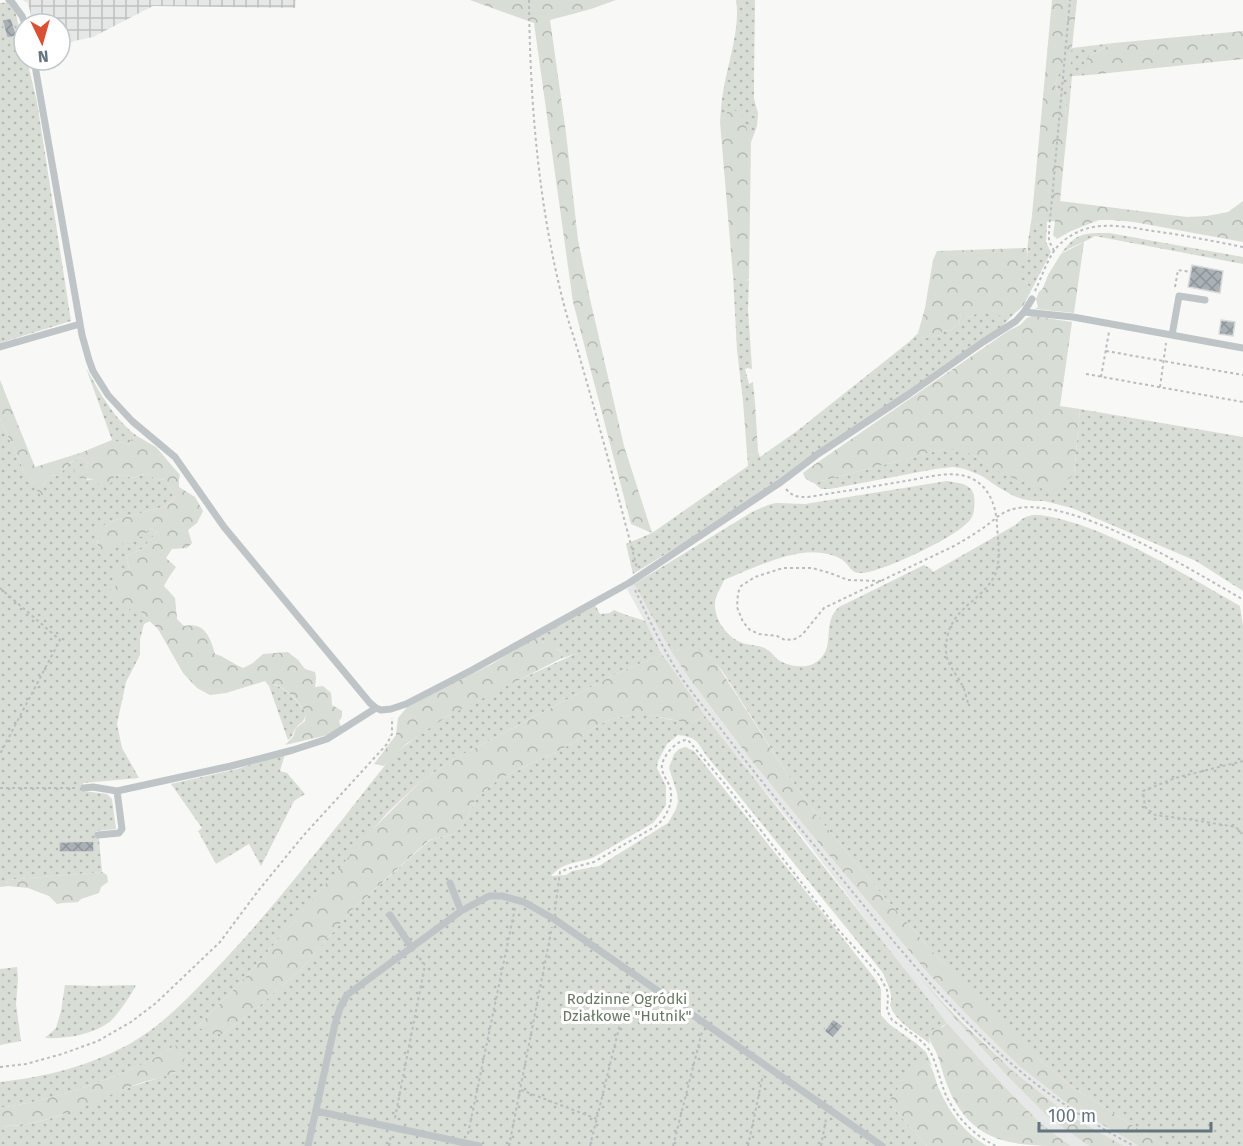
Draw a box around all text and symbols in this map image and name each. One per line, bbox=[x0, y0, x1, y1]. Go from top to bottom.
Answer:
north arrow bbox=[12, 12, 72, 72]
text: N bbox=[37, 47, 49, 66]
park label: Rodzinne Ogródki Działkowe "Hutnik" bbox=[562, 990, 692, 1025]
scale bar bbox=[1039, 1095, 1212, 1133]
text: 100 m bbox=[1048, 1105, 1096, 1127]

